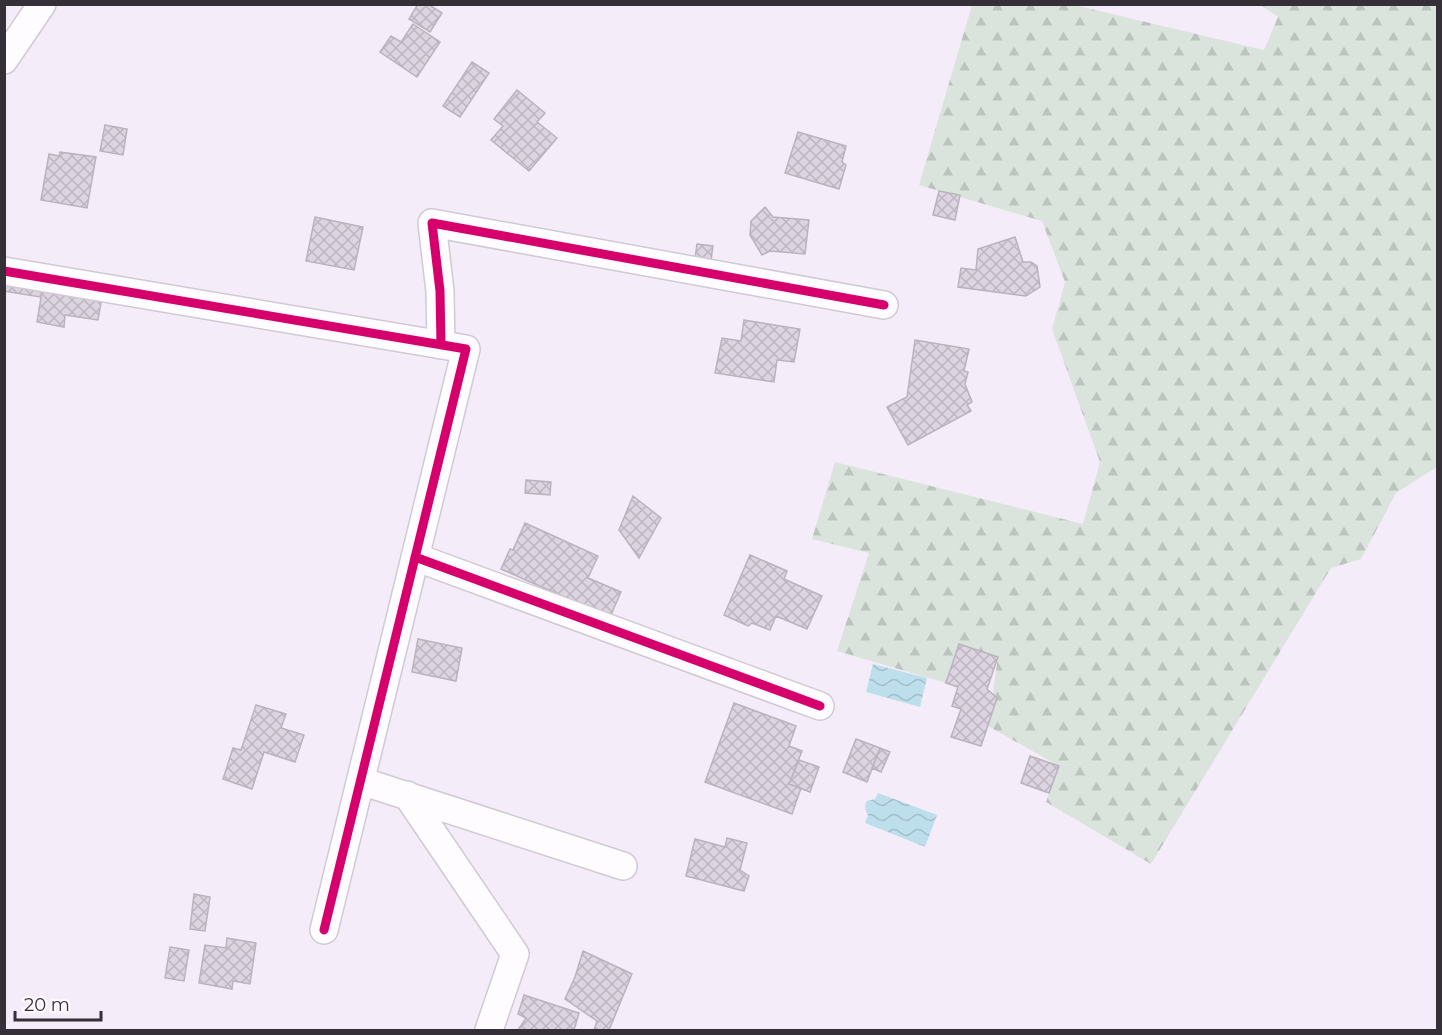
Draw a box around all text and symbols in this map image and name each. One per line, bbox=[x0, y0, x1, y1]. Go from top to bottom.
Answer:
scale bar bbox=[15, 984, 100, 1022]
text: 20 m bbox=[24, 994, 70, 1016]

